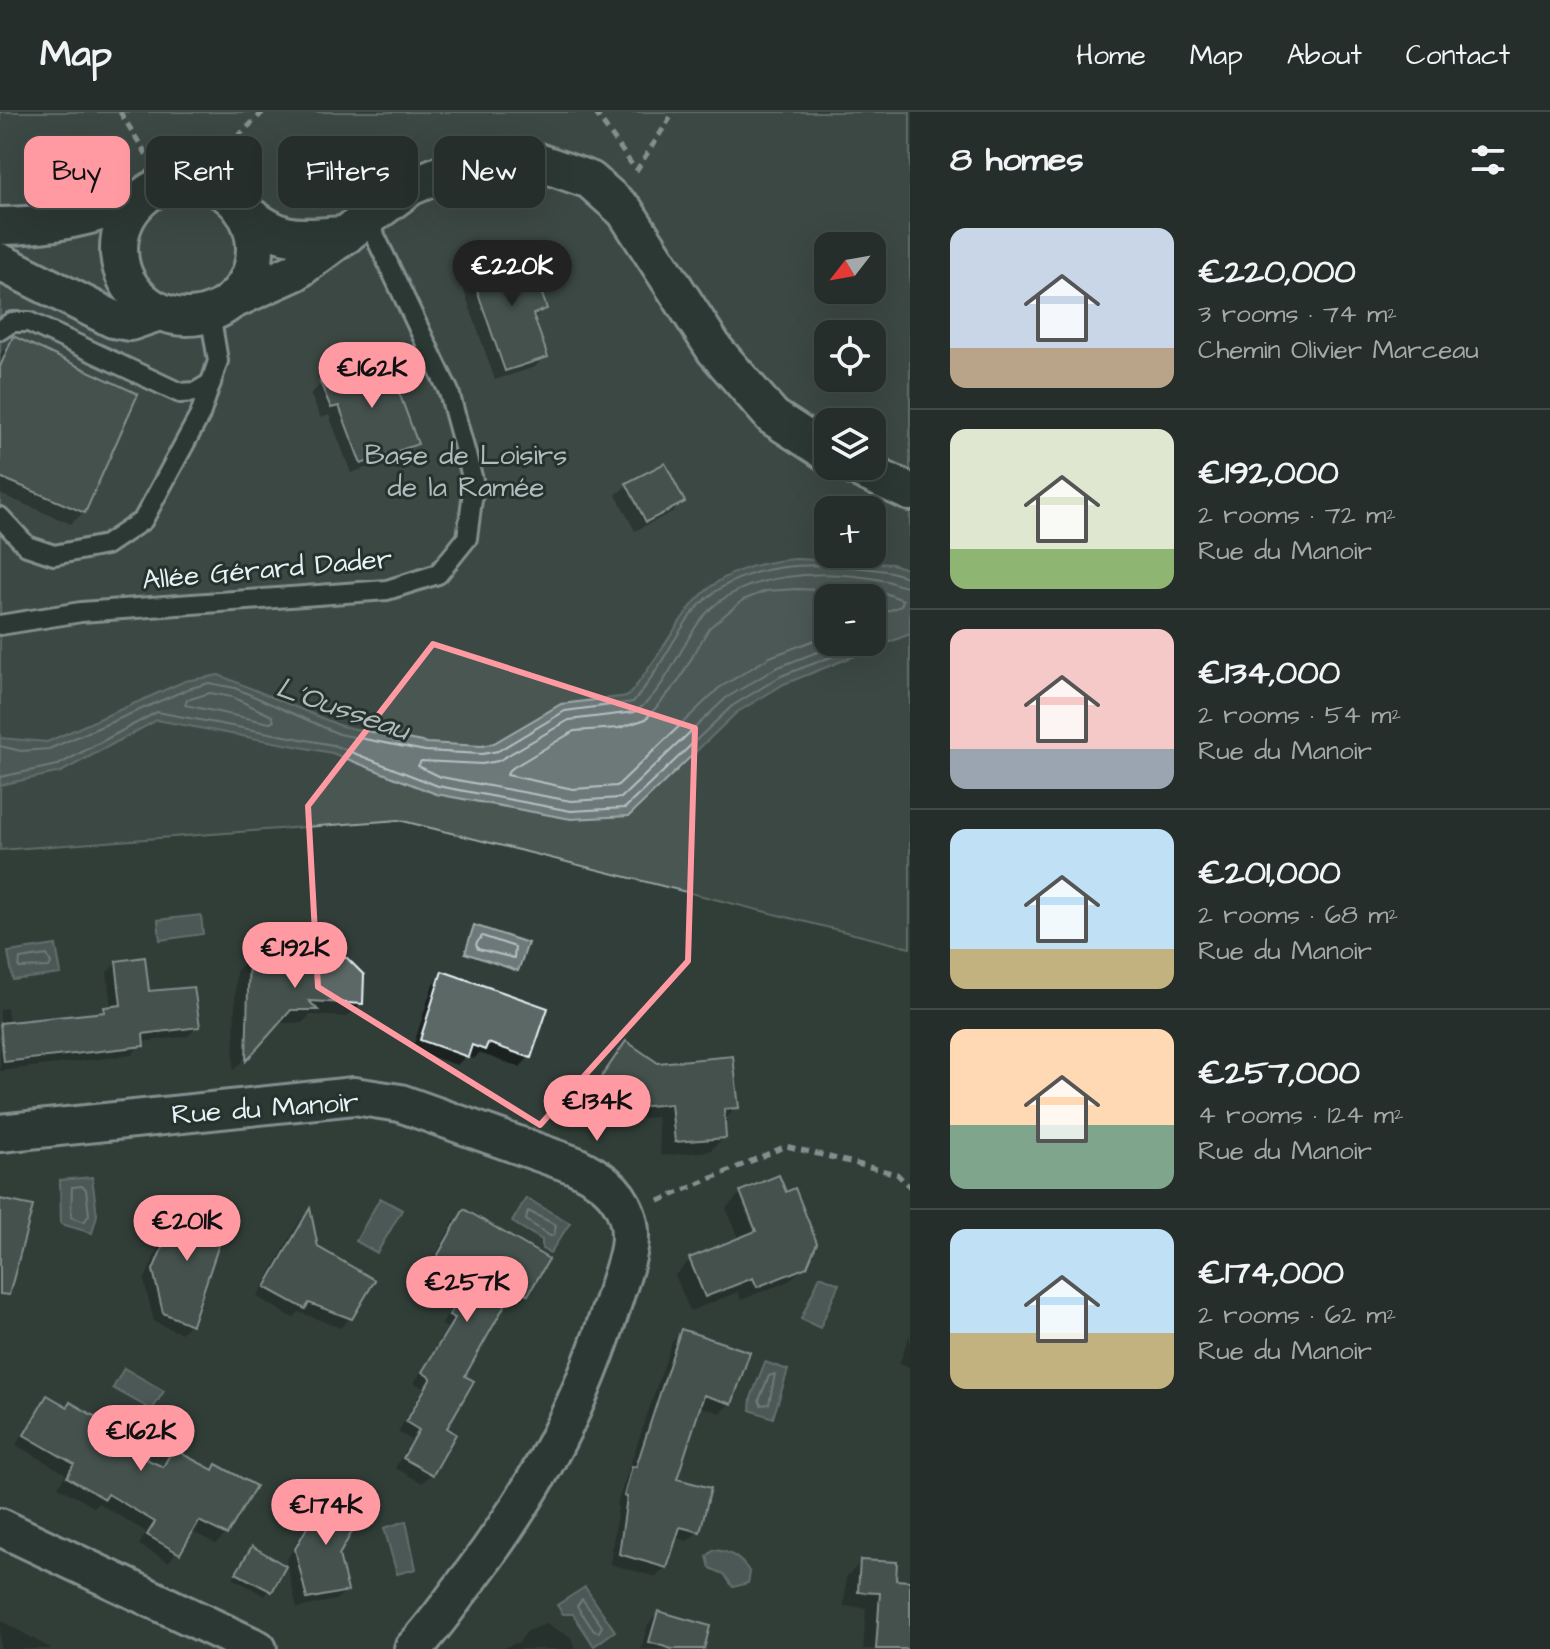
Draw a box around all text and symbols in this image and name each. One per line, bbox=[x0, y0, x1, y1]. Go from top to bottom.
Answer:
text: Map bbox=[40, 29, 112, 81]
text: Home bbox=[1076, 36, 1146, 75]
text: Map bbox=[1190, 36, 1243, 75]
text: About bbox=[1287, 36, 1362, 75]
text: Contact bbox=[1406, 36, 1510, 75]
chip: Buy bbox=[24, 136, 130, 208]
chip: Rent bbox=[146, 136, 262, 208]
chip: Filters bbox=[278, 136, 418, 208]
chip: New bbox=[434, 136, 545, 208]
text: 8 homes bbox=[950, 136, 1084, 184]
icon: filters bbox=[1466, 138, 1510, 182]
north arrow bbox=[814, 232, 886, 304]
map controls bbox=[814, 232, 886, 656]
pin: €220K bbox=[456, 240, 568, 308]
text: €220K bbox=[471, 248, 553, 284]
text: €220,000 bbox=[1198, 248, 1356, 296]
icon: home bbox=[1014, 260, 1110, 356]
text: 3 rooms · 74 m² bbox=[1198, 296, 1397, 332]
button: locate bbox=[814, 320, 886, 392]
text: Chemin Olivier Marceau bbox=[1198, 332, 1479, 368]
pin: €162K bbox=[316, 342, 428, 410]
text: €162K bbox=[337, 350, 407, 386]
button: layers bbox=[814, 408, 886, 480]
park label: Base de Loisirs de la Ramée bbox=[365, 436, 567, 507]
text: €192,000 bbox=[1198, 449, 1339, 497]
icon: home bbox=[1014, 461, 1110, 557]
button: + bbox=[814, 496, 886, 568]
text: 2 rooms · 72 m² bbox=[1198, 497, 1396, 533]
text: Rue du Manoir bbox=[1198, 533, 1372, 569]
street label: Allée Gérard Dader bbox=[140, 539, 394, 600]
button: − bbox=[814, 584, 886, 656]
text: €134,000 bbox=[1198, 649, 1340, 697]
icon: home bbox=[1014, 661, 1110, 757]
water label: L'Ousseau bbox=[271, 667, 416, 752]
text: 2 rooms · 54 m² bbox=[1198, 697, 1401, 733]
text: Rue du Manoir bbox=[1198, 733, 1372, 769]
text: €201,000 bbox=[1198, 849, 1341, 897]
icon: home bbox=[1014, 861, 1110, 957]
text: 2 rooms · 68 m² bbox=[1198, 897, 1398, 933]
pin: €192K bbox=[239, 922, 351, 990]
text: €192K bbox=[260, 930, 330, 966]
text: Rue du Manoir bbox=[1198, 933, 1372, 969]
text: €257,000 bbox=[1198, 1049, 1360, 1097]
icon: home bbox=[1014, 1061, 1110, 1157]
pin: €134K bbox=[541, 1075, 653, 1143]
street label: Rue du Manoir bbox=[170, 1083, 360, 1134]
text: €134K bbox=[562, 1083, 632, 1119]
text: 4 rooms · 124 m² bbox=[1198, 1097, 1404, 1133]
text: Rue du Manoir bbox=[1198, 1133, 1372, 1169]
pin: €201K bbox=[131, 1195, 243, 1263]
text: €201K bbox=[151, 1203, 223, 1239]
text: €174,000 bbox=[1198, 1249, 1344, 1297]
pin: €257K bbox=[411, 1256, 523, 1324]
icon: home bbox=[1014, 1261, 1110, 1357]
text: €257K bbox=[424, 1264, 510, 1300]
text: 2 rooms · 62 m² bbox=[1198, 1297, 1396, 1333]
text: Rue du Manoir bbox=[1198, 1333, 1372, 1369]
pin: €162K bbox=[85, 1405, 197, 1473]
text: €162K bbox=[106, 1413, 176, 1449]
pin: €174K bbox=[270, 1479, 382, 1547]
text: €174K bbox=[289, 1487, 363, 1523]

